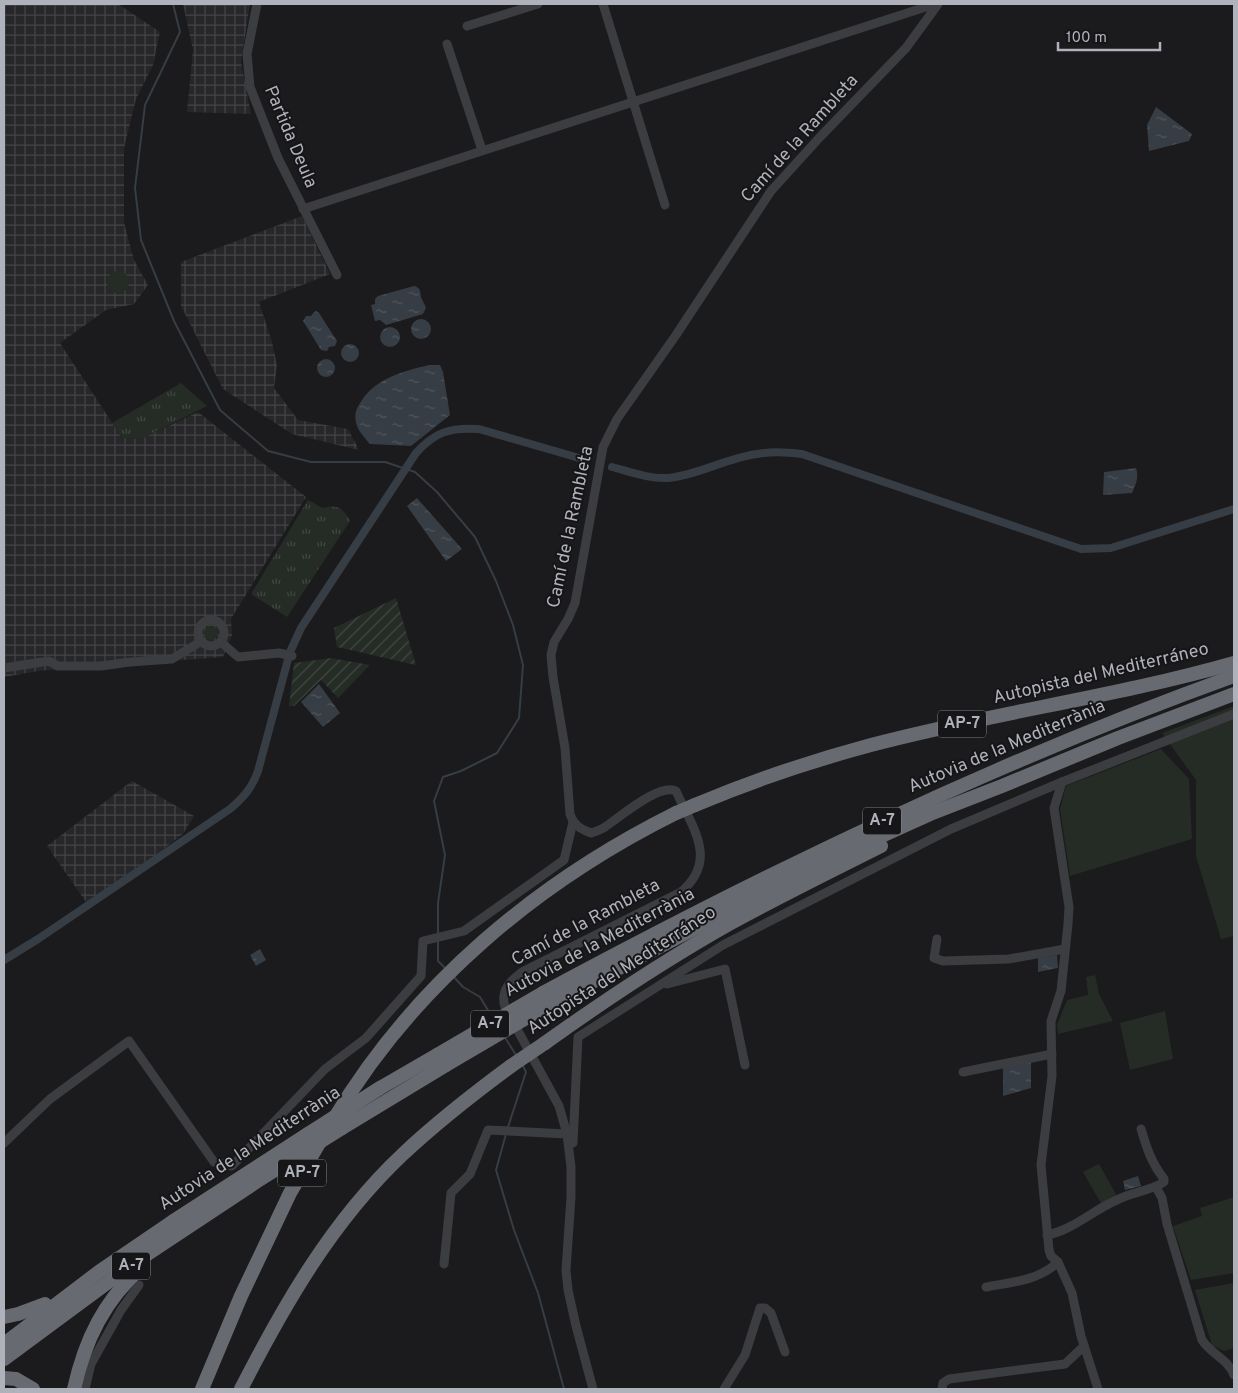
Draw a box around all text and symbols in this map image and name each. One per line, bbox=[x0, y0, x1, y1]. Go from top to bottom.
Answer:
scale bar bbox=[1058, 20, 1160, 52]
text: 100 m bbox=[1066, 29, 1107, 48]
street label: Camí de la Rambleta bbox=[736, 70, 864, 208]
street label: Partida Deula bbox=[258, 82, 322, 192]
street label: Camí de la Rambleta bbox=[543, 444, 599, 610]
street label: Autopista del Mediterráneo bbox=[991, 638, 1211, 710]
street label: Autovia de la Mediterrània bbox=[905, 695, 1109, 799]
road number: AP-7 bbox=[938, 711, 986, 738]
road number: A-7 bbox=[863, 808, 901, 834]
street label: Camí de la Rambleta bbox=[508, 874, 664, 972]
street label: Autovia de la Mediterrània bbox=[501, 883, 699, 1003]
street label: Autopista del Mediterráneo bbox=[523, 901, 721, 1041]
road number: A-7 bbox=[471, 1011, 509, 1038]
street label: Autovia de la Mediterrània bbox=[155, 1082, 345, 1216]
road number: AP-7 bbox=[278, 1160, 326, 1186]
road number: A-7 bbox=[112, 1252, 150, 1280]

